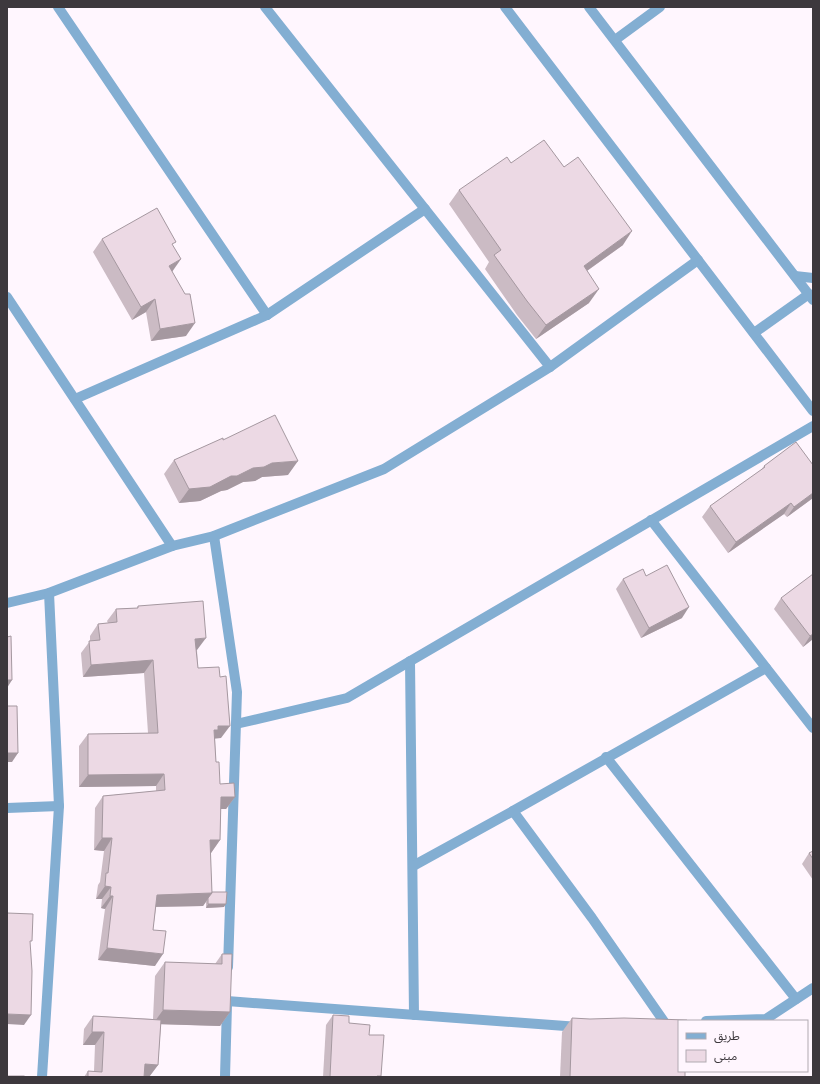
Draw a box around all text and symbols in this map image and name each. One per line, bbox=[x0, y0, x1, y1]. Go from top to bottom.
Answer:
legend bbox=[678, 1020, 808, 1072]
text: طريق bbox=[714, 1028, 740, 1044]
text: مبنى bbox=[714, 1048, 737, 1063]

